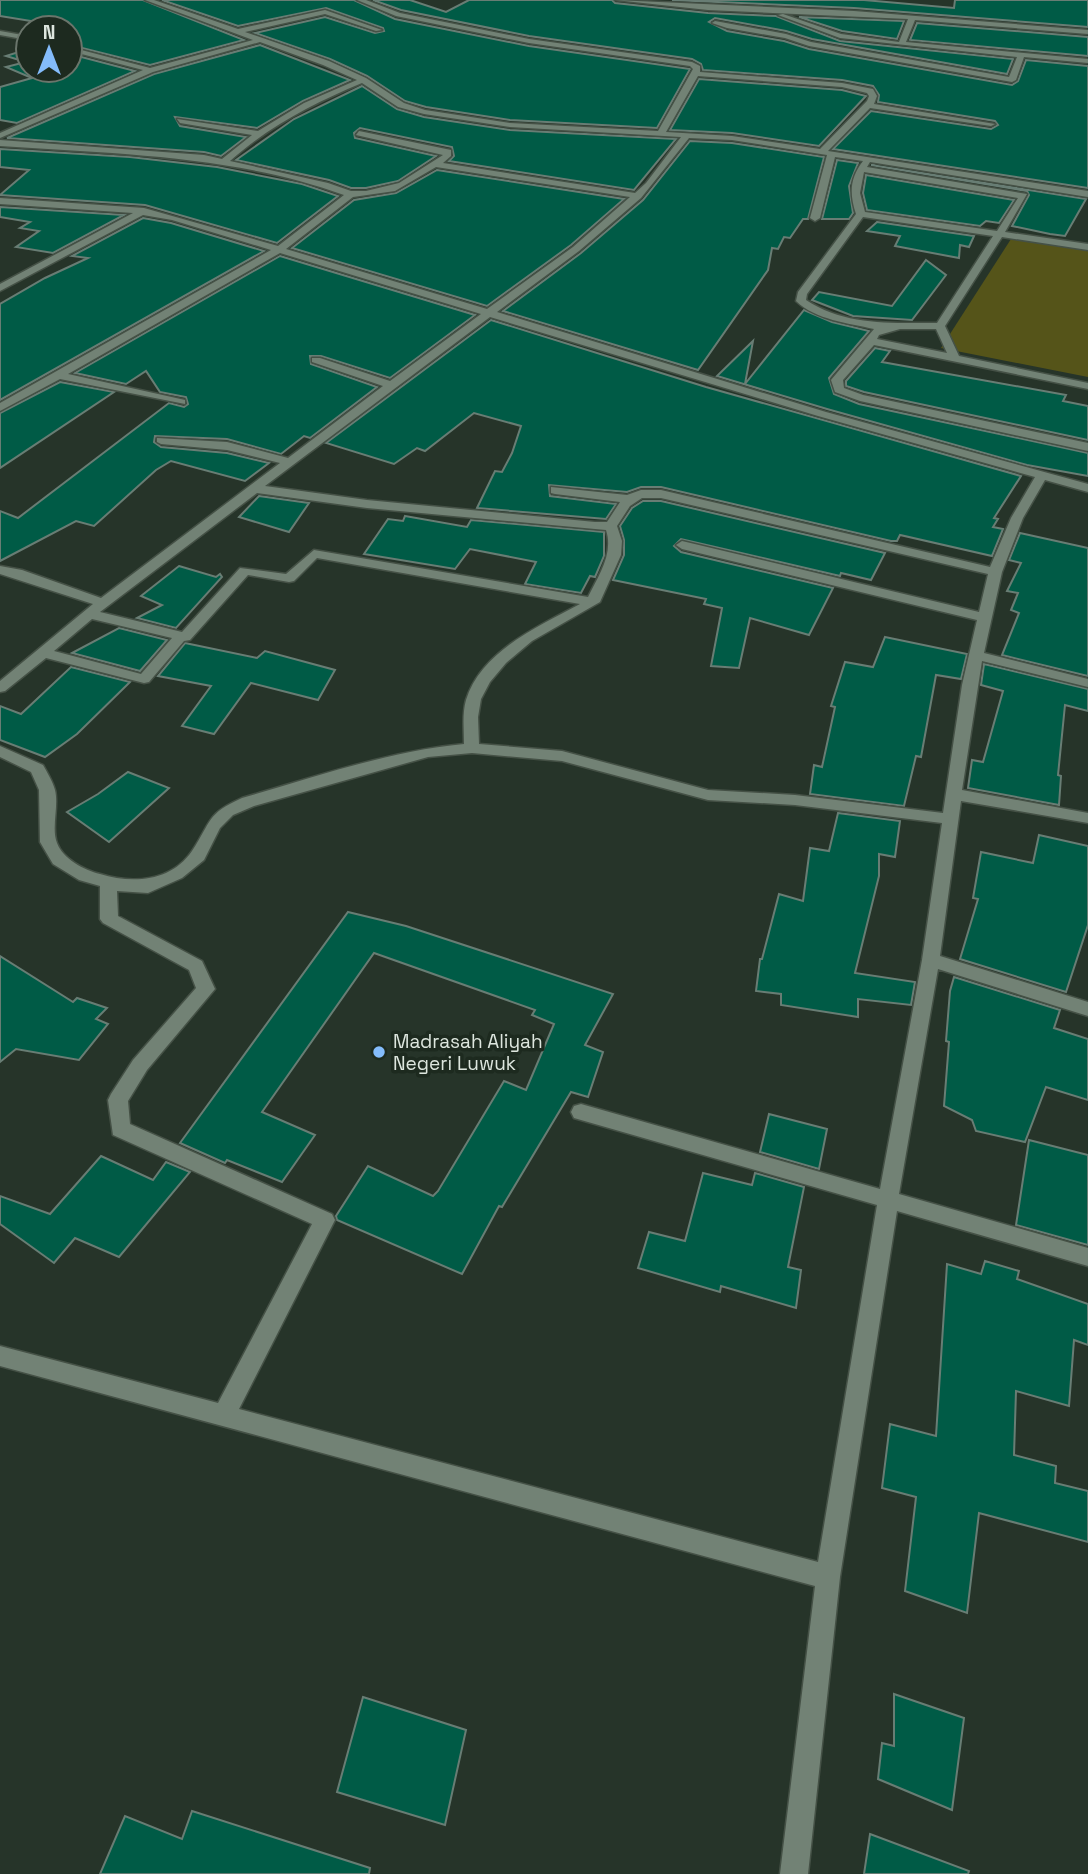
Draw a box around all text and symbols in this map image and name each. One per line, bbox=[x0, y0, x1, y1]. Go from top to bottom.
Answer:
north arrow bbox=[14, 14, 84, 84]
text: N bbox=[43, 20, 55, 45]
place label: Madrasah Aliyah Negeri Luwuk bbox=[393, 1029, 543, 1076]
marker: Madrasah Aliyah Negeri Luwuk bbox=[371, 1044, 387, 1060]

